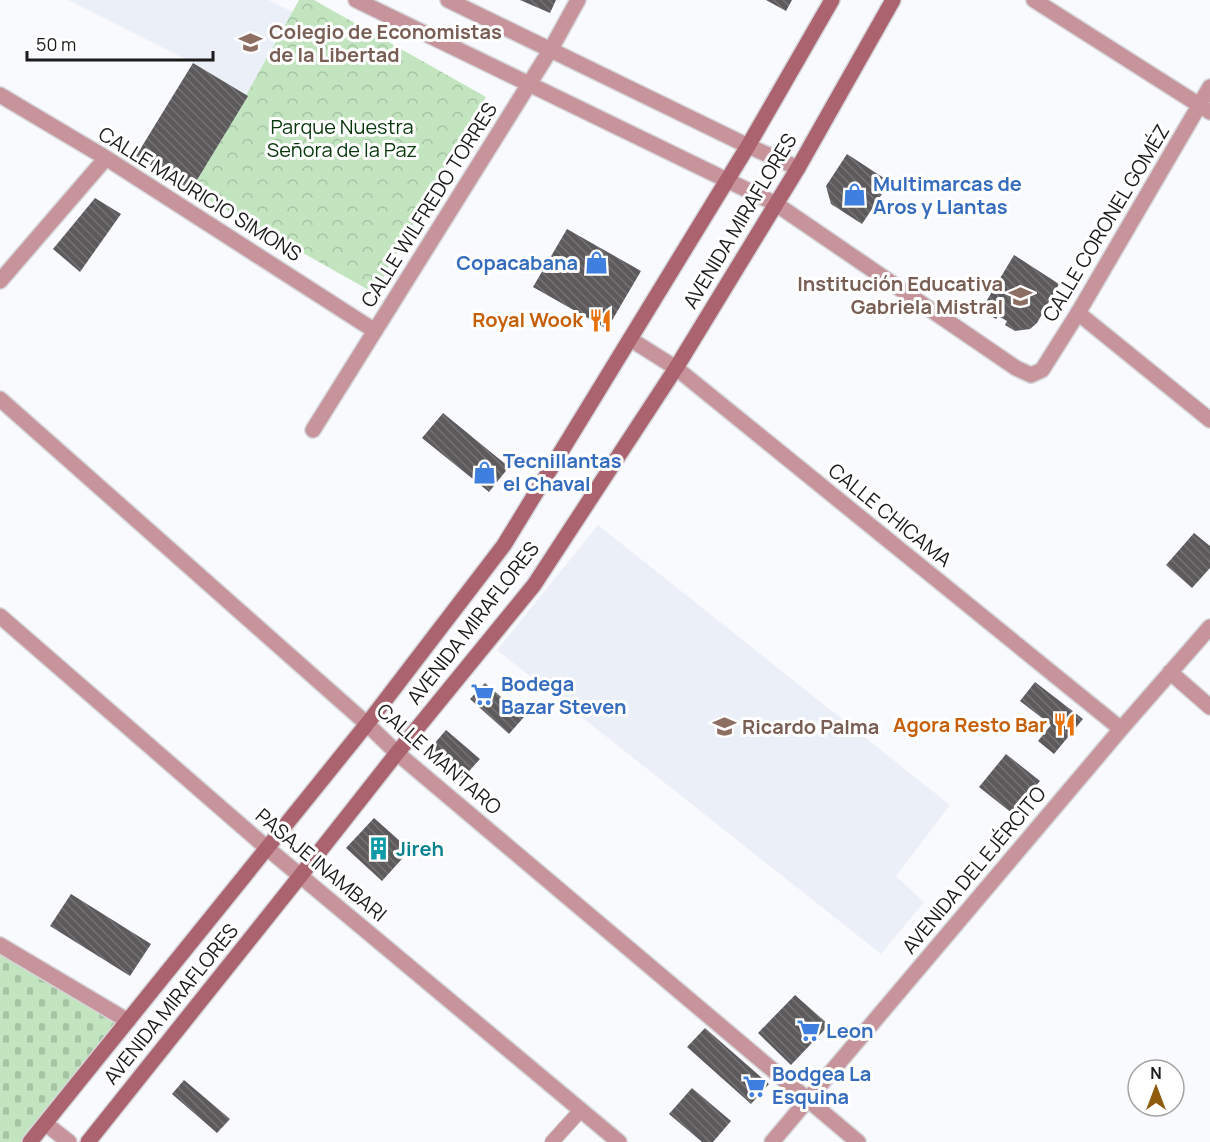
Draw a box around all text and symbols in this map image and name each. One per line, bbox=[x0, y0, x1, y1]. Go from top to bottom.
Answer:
place label: Colegio de Economistas de la Libertad bbox=[269, 18, 502, 68]
scale bar bbox=[27, 24, 213, 62]
school or university icon: Colegio de Economistas de la Libertad bbox=[238, 30, 264, 56]
text: 50 m bbox=[36, 32, 76, 56]
street label: CALLE WILFREDO TORRES bbox=[354, 97, 503, 312]
park label: Parque Nuestra Señora de la Paz bbox=[267, 113, 417, 163]
street label: CALLE CORONEL GOMÉZ bbox=[1036, 119, 1175, 326]
street label: CALLE MAURICIO SIMONS bbox=[94, 120, 307, 267]
street label: AVENIDA MIRAFLORES bbox=[677, 128, 803, 313]
place label: Multimarcas de Aros y Llantas bbox=[873, 170, 1022, 220]
shop icon: Multimarcas de Aros y Llantas bbox=[842, 182, 868, 208]
place label: Copacabana bbox=[456, 249, 578, 276]
shop icon: Copacabana bbox=[583, 250, 609, 276]
place label: Institución Educativa Gabriela Mistral bbox=[797, 270, 1003, 320]
school or university icon: Institución Educativa Gabriela Mistral bbox=[1008, 283, 1034, 309]
place label: Royal Wook bbox=[472, 306, 584, 333]
restaurant icon: Royal Wook bbox=[588, 307, 614, 333]
place label: Tecnillantas el Chaval bbox=[503, 447, 622, 497]
street label: CALLE CHICAMA bbox=[823, 457, 958, 573]
shop icon: Tecnillantas el Chaval bbox=[472, 460, 498, 486]
street label: AVENIDA MIRAFLORES bbox=[400, 536, 545, 710]
place label: Bodega Bazar Steven bbox=[501, 670, 627, 720]
supermarket icon: Bodega Bazar Steven bbox=[470, 682, 496, 708]
street label: CALLE MANTARO bbox=[371, 697, 507, 820]
place label: Agora Resto Bar bbox=[893, 711, 1047, 738]
restaurant icon: Agora Resto Bar bbox=[1052, 712, 1078, 738]
place label: Ricardo Palma bbox=[742, 713, 879, 740]
school or university icon: Ricardo Palma bbox=[711, 714, 737, 740]
street label: AVENIDA DEL EJÉRCITO bbox=[896, 780, 1052, 959]
street label: PASAJE INAMBARI bbox=[250, 802, 392, 927]
place label: Jireh bbox=[396, 835, 444, 862]
building icon: Jireh bbox=[365, 836, 391, 862]
street label: AVENIDA MIRAFLORES bbox=[97, 918, 244, 1090]
place label: Leon bbox=[826, 1017, 874, 1044]
supermarket icon: Leon bbox=[795, 1018, 821, 1044]
north arrow bbox=[1126, 1058, 1186, 1118]
place label: Bodgea La Esquina bbox=[772, 1060, 871, 1110]
text: N bbox=[1150, 1062, 1162, 1084]
supermarket icon: Bodgea La Esquina bbox=[741, 1073, 767, 1099]

